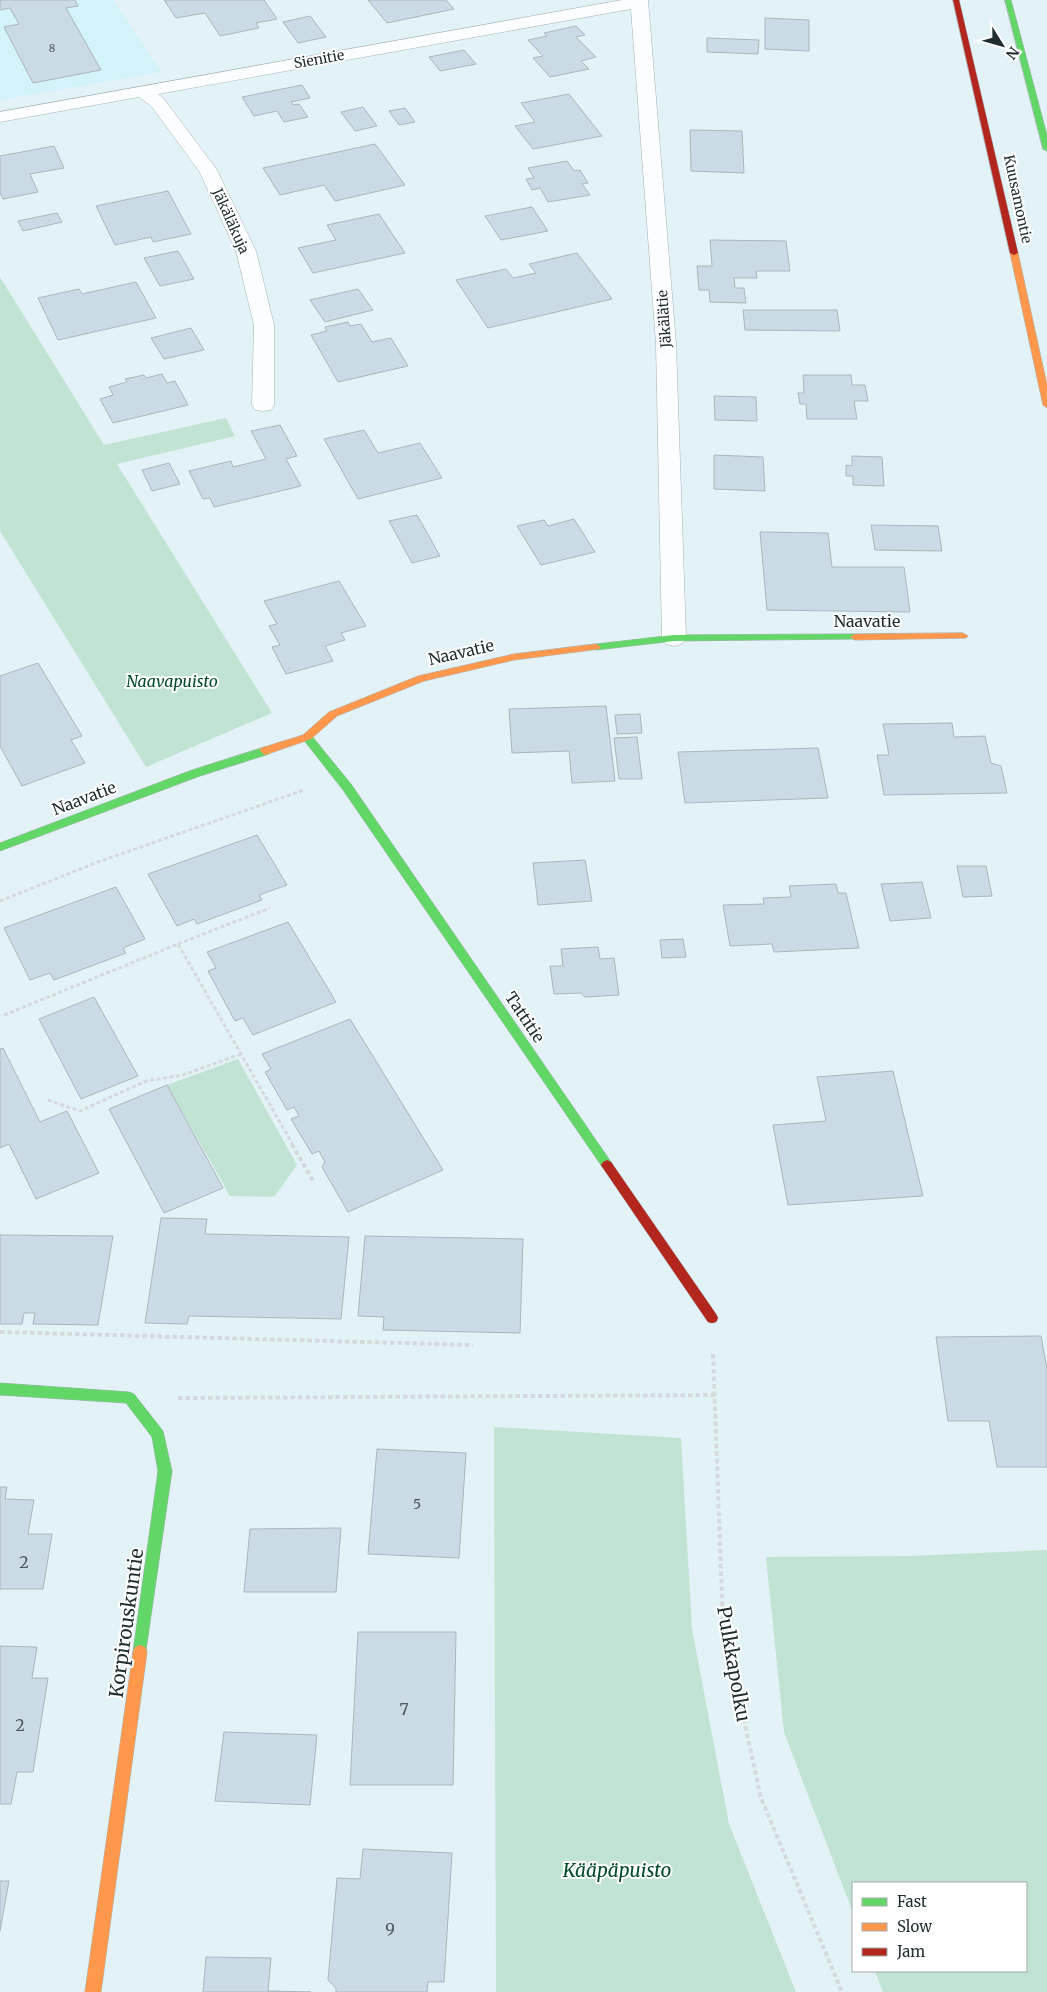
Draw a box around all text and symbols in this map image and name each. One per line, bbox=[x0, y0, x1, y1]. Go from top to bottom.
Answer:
north arrow bbox=[977, 20, 1027, 70]
house number: 8 bbox=[49, 41, 56, 55]
text: N bbox=[1002, 43, 1023, 63]
street label: Sienitie bbox=[292, 46, 346, 72]
street label: Kuusamontie bbox=[1000, 153, 1036, 245]
street label: Jäkäläkuja bbox=[208, 185, 254, 257]
street label: Jäkälätie bbox=[653, 289, 675, 350]
street label: Naavatie bbox=[834, 611, 900, 631]
street label: Naavatie bbox=[426, 635, 496, 669]
park label: Naavapuisto bbox=[126, 671, 218, 691]
street label: Naavatie bbox=[49, 777, 119, 819]
street label: Tattitie bbox=[501, 988, 549, 1046]
house number: 5 bbox=[413, 1495, 421, 1513]
street label: Korpirouskuntie bbox=[104, 1547, 148, 1699]
house number: 2 bbox=[19, 1552, 29, 1572]
street label: Pulkkapolku bbox=[712, 1604, 756, 1724]
house number: 7 bbox=[399, 1699, 409, 1719]
house number: 2 bbox=[15, 1715, 25, 1735]
park label: Kääpäpuisto bbox=[562, 1858, 672, 1882]
legend bbox=[852, 1882, 1027, 1972]
text: Fast bbox=[897, 1892, 927, 1911]
text: Slow bbox=[897, 1917, 932, 1936]
house number: 9 bbox=[385, 1919, 395, 1939]
text: Jam bbox=[896, 1942, 925, 1961]

